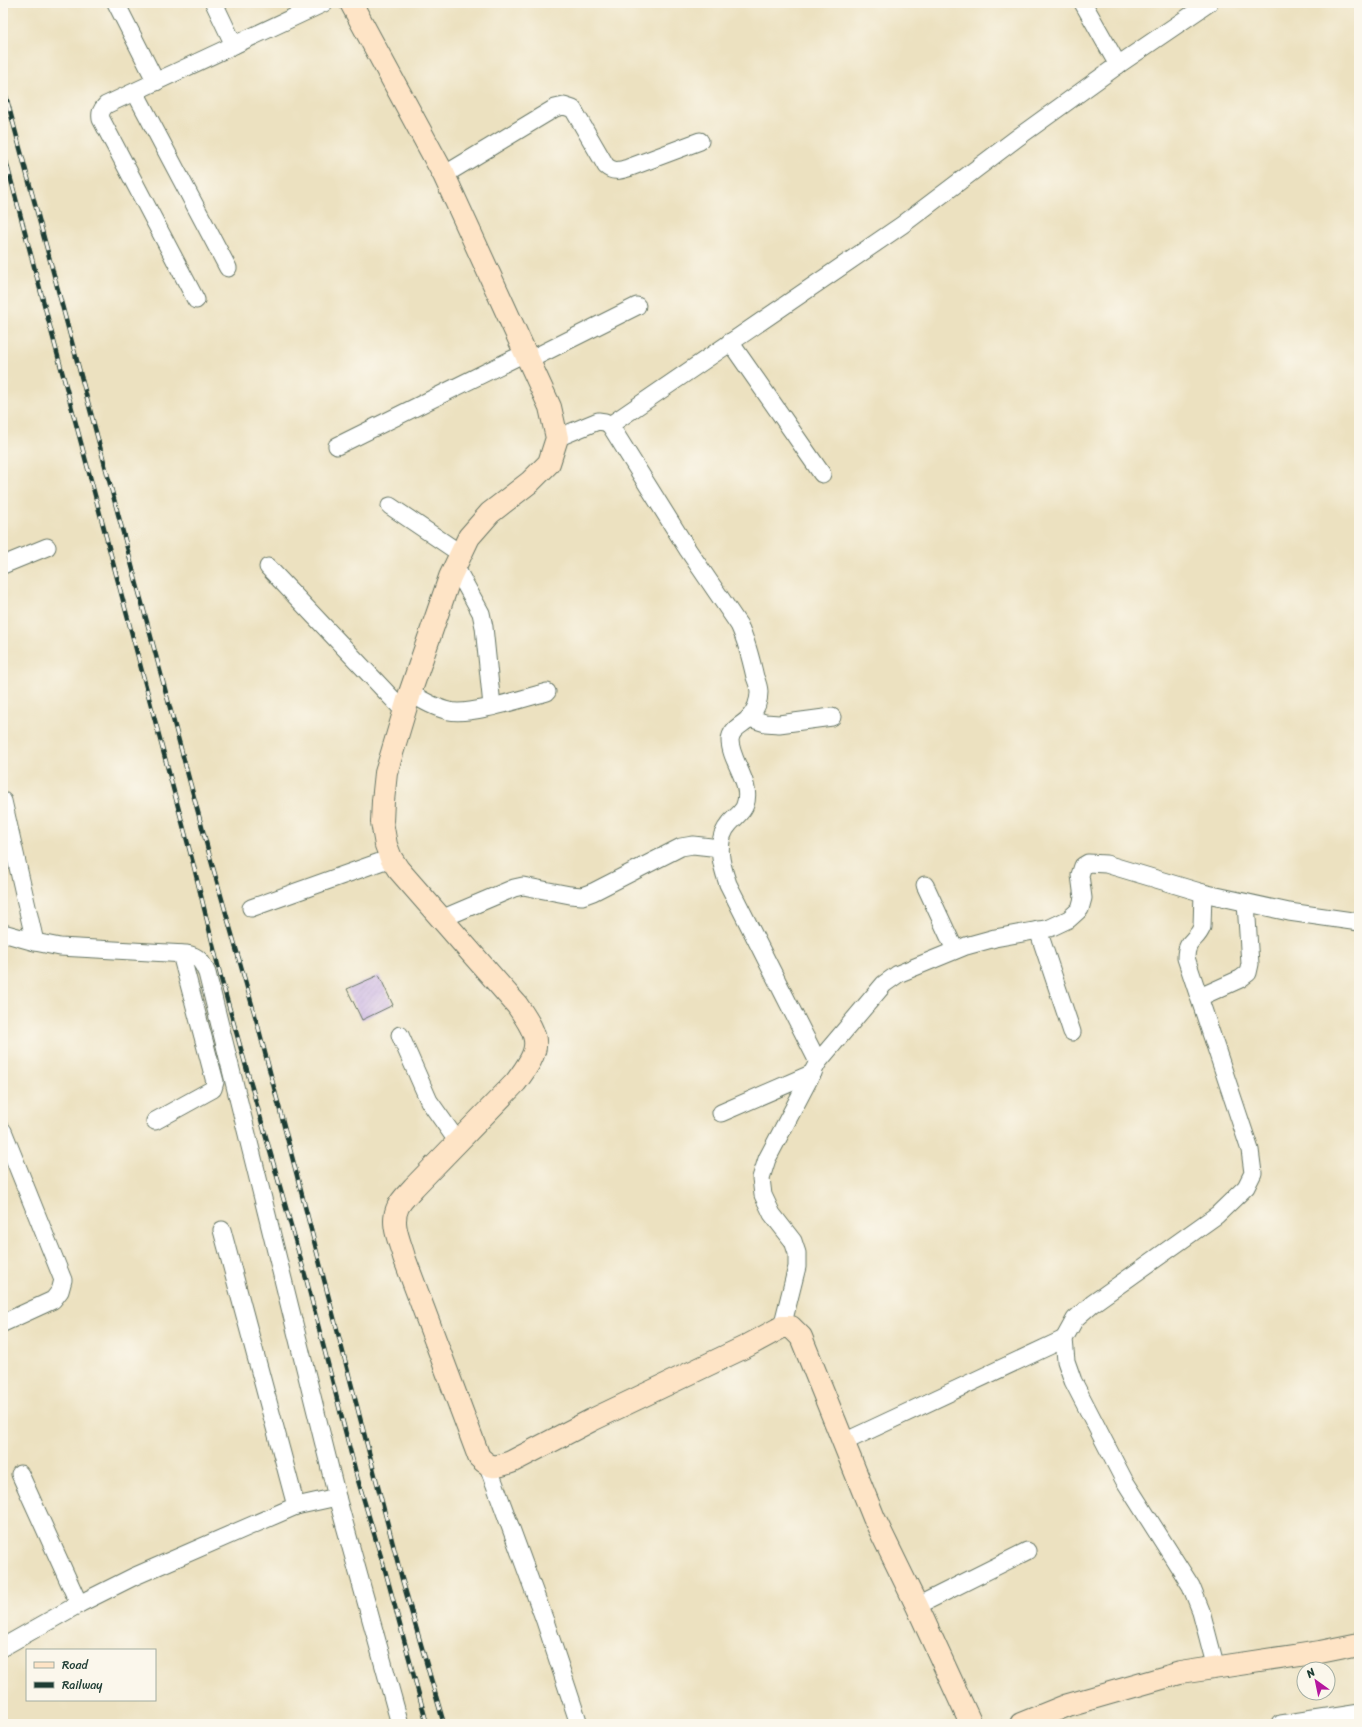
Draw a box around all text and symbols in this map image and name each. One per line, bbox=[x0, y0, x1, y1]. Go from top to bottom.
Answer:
legend bbox=[26, 1649, 156, 1701]
text: Road bbox=[62, 1654, 89, 1676]
north arrow bbox=[1296, 1661, 1336, 1701]
text: N bbox=[1302, 1663, 1320, 1684]
text: Railway bbox=[62, 1674, 103, 1696]

